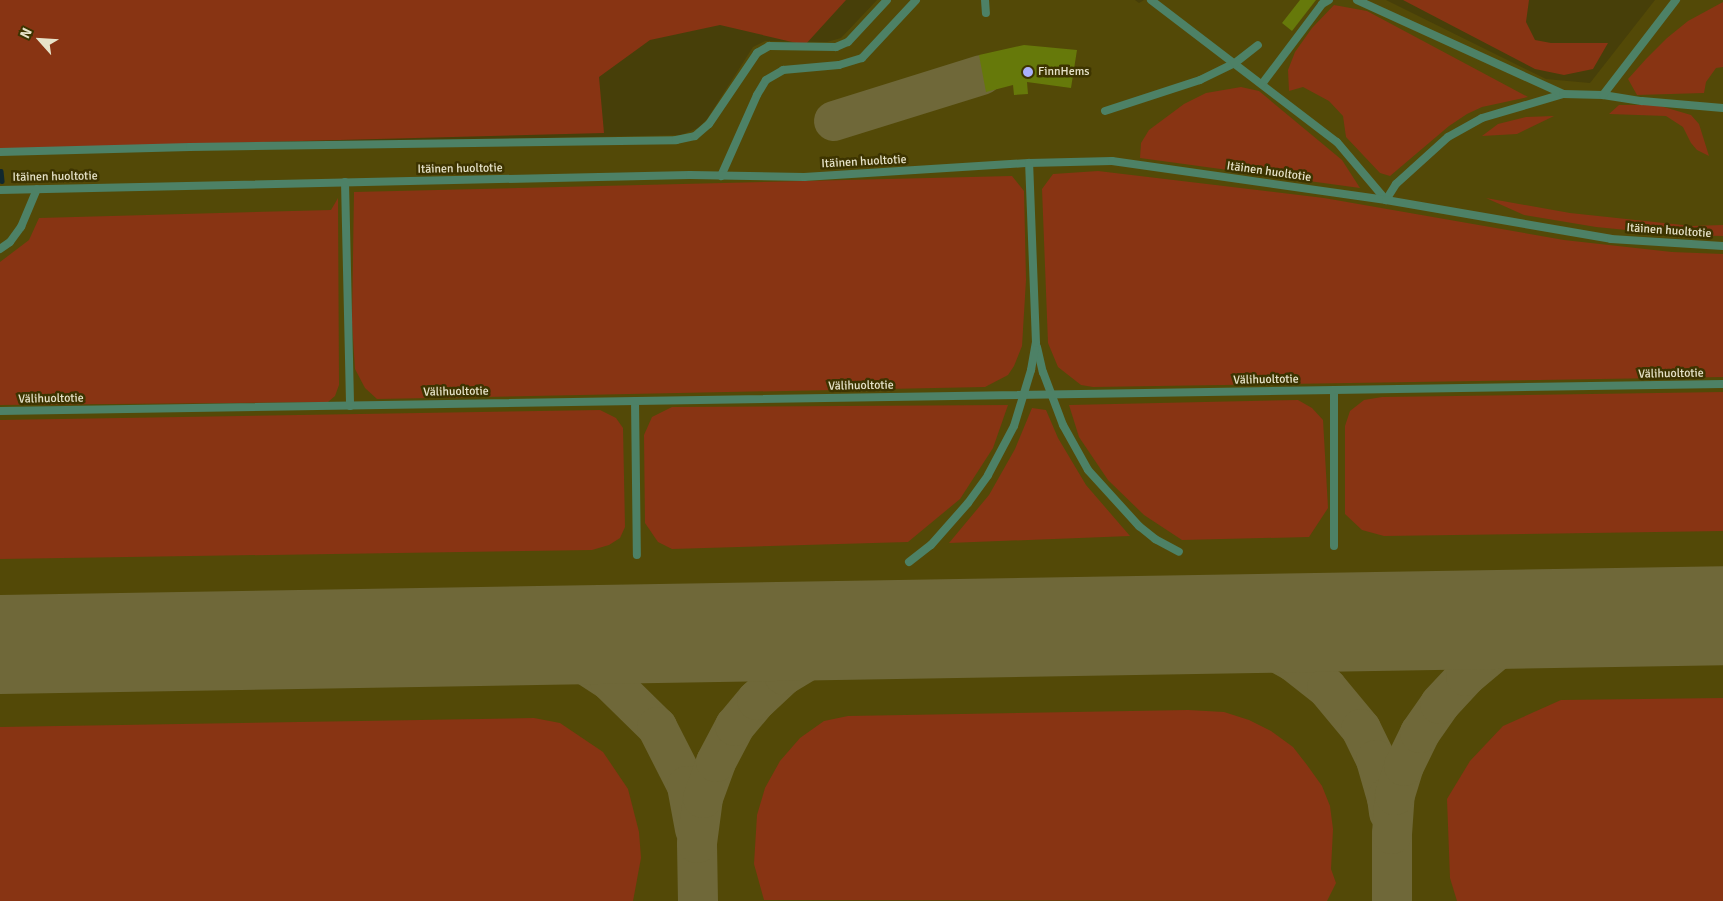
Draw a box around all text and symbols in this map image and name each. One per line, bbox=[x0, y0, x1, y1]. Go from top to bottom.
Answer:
north arrow bbox=[15, 15, 65, 65]
text: N bbox=[16, 25, 36, 41]
place label: FinnHems bbox=[1038, 65, 1090, 79]
marker: FinnHems bbox=[1022, 66, 1034, 78]
street label: Itäinen huoltotie bbox=[821, 153, 907, 171]
street label: Itäinen huoltotie bbox=[1226, 159, 1312, 185]
street label: Itäinen huoltotie bbox=[417, 161, 503, 177]
street label: Itäinen huoltotie bbox=[12, 169, 98, 185]
street label: Itäinen huoltotie bbox=[1626, 221, 1712, 241]
street label: Välihuoltotie bbox=[1638, 366, 1704, 382]
street label: Välihuoltotie bbox=[1233, 372, 1299, 388]
street label: Välihuoltotie bbox=[828, 378, 894, 394]
street label: Välihuoltotie bbox=[423, 384, 489, 400]
street label: Välihuoltotie bbox=[18, 391, 84, 407]

